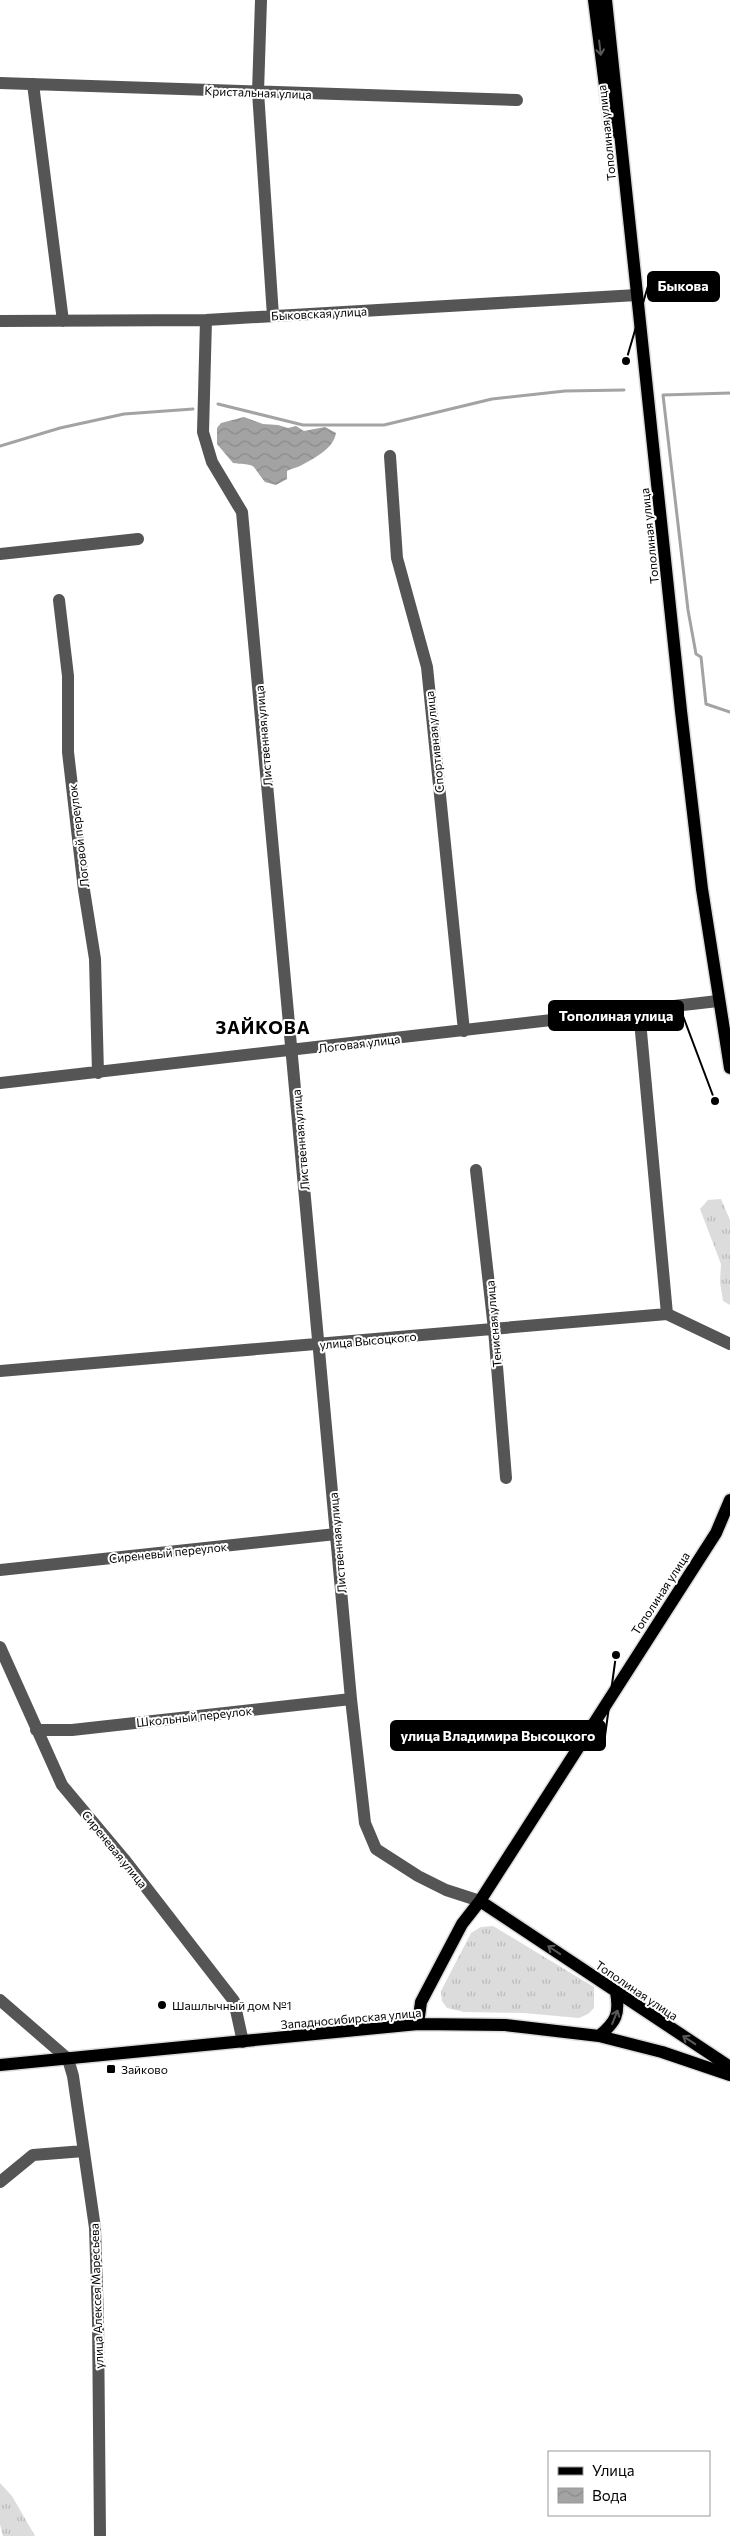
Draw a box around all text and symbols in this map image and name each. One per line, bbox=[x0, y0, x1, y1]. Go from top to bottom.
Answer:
one-way arrow bbox=[595, 40, 605, 56]
street label: Кристальная улица bbox=[204, 83, 312, 101]
street label: Тополиная улица bbox=[594, 84, 618, 182]
callout: Быкова bbox=[648, 272, 719, 301]
text: Быкова bbox=[658, 277, 709, 294]
street label: Быковская улица bbox=[271, 303, 367, 323]
street label: Тополиная улица bbox=[637, 487, 661, 585]
street label: Лиственная улица bbox=[252, 685, 274, 787]
street label: Спортивная улица bbox=[422, 690, 446, 794]
street label: Логовой переулок bbox=[65, 783, 91, 888]
callout: Тополиная улица bbox=[549, 1001, 683, 1030]
text: Тополиная улица bbox=[559, 1007, 673, 1024]
district label: ЗАЙКОВА bbox=[215, 1016, 311, 1038]
street label: Логовая улица bbox=[317, 1031, 401, 1055]
street label: Лиственная улица bbox=[289, 1089, 311, 1191]
street label: Тенисная улица bbox=[482, 1280, 504, 1368]
street label: улица Высоцкого bbox=[319, 1329, 417, 1351]
street label: Лиственная улица bbox=[326, 1492, 348, 1594]
street label: Сиреневый переулок bbox=[108, 1539, 228, 1565]
street label: Тополиная улица bbox=[628, 1549, 692, 1637]
street label: Школьный переулок bbox=[135, 1703, 253, 1729]
callout: улица Владимира Высоцкого bbox=[391, 1721, 605, 1750]
text: улица Владимира Высоцкого bbox=[401, 1727, 595, 1744]
street label: Сиреневая улица bbox=[79, 1807, 151, 1891]
one-way arrow bbox=[547, 1945, 561, 1956]
street label: Тополиная улица bbox=[593, 1957, 681, 2023]
place label: Шашлычный дом №1 bbox=[172, 1998, 292, 2012]
marker: Шашлычный дом №1 bbox=[156, 1999, 168, 2011]
street label: Западносибирская улица bbox=[280, 2005, 422, 2031]
one-way arrow bbox=[611, 2010, 621, 2025]
one-way arrow bbox=[683, 2035, 697, 2045]
place label: Зайково bbox=[121, 2062, 168, 2076]
marker: Зайково bbox=[105, 2063, 117, 2075]
street label: улица Алексея Маресьева bbox=[86, 2223, 106, 2369]
legend bbox=[548, 2451, 710, 2516]
text: Улица bbox=[592, 2461, 634, 2479]
text: Вода bbox=[592, 2486, 627, 2504]

